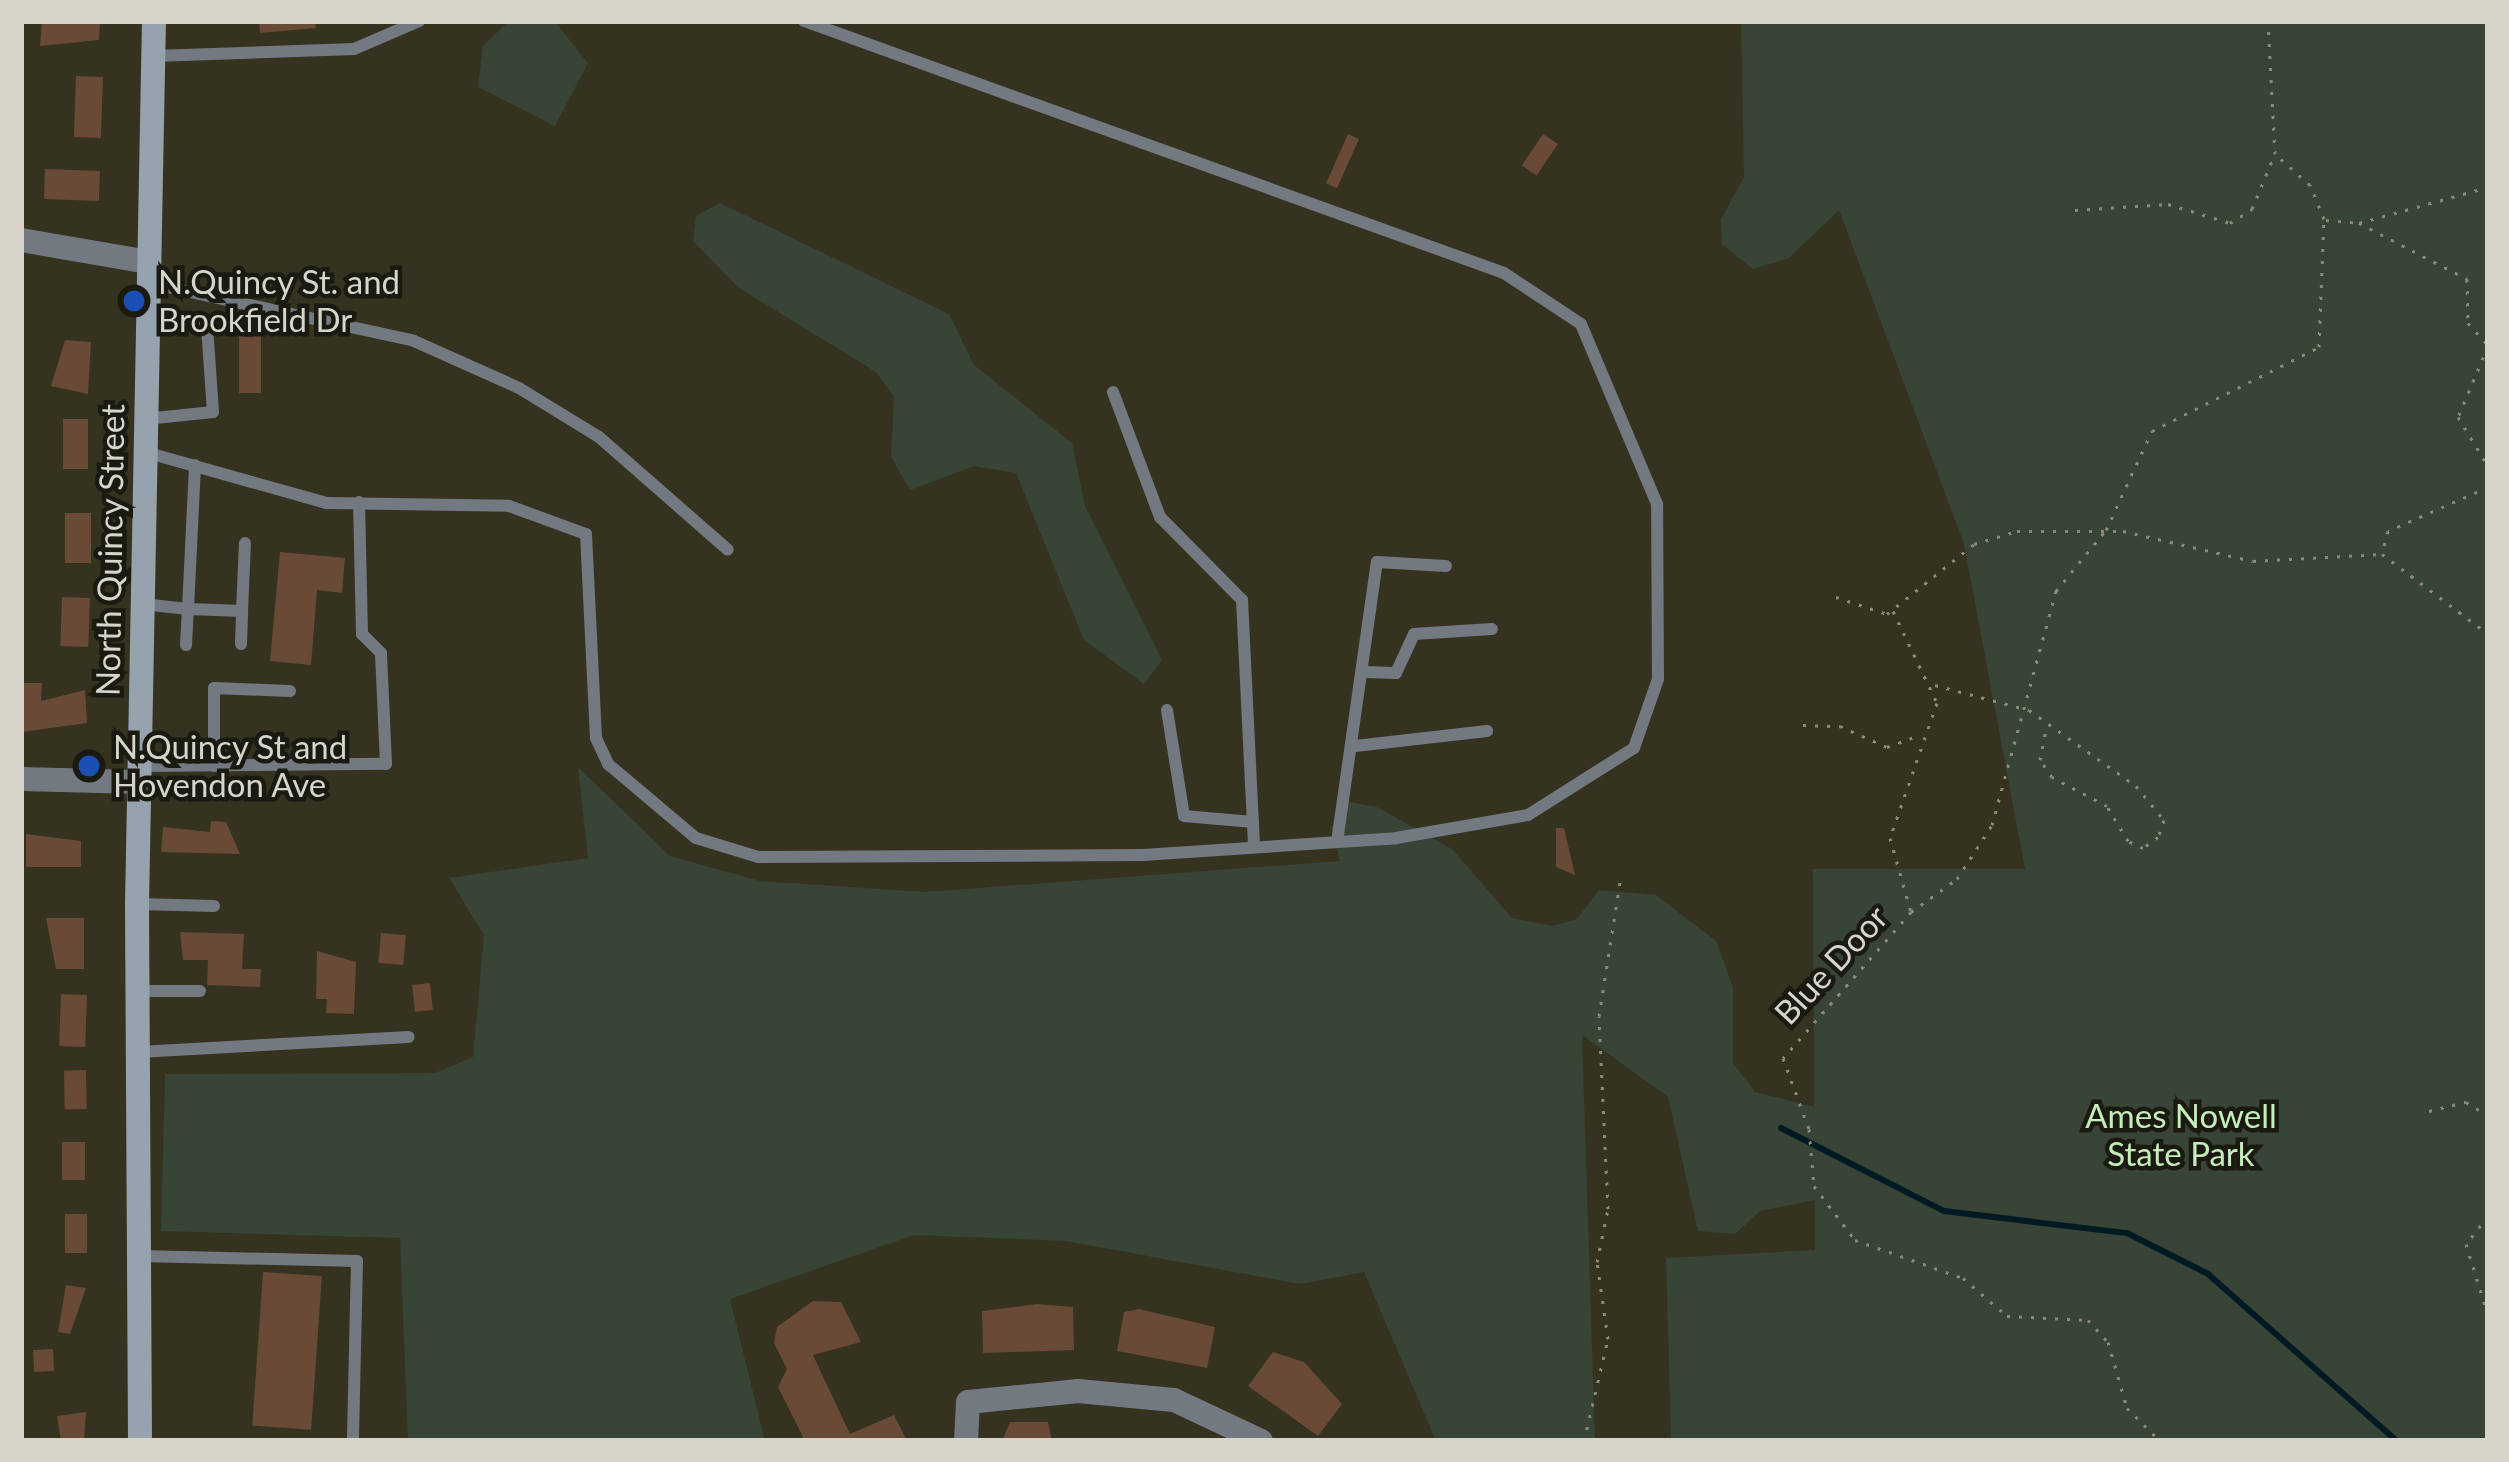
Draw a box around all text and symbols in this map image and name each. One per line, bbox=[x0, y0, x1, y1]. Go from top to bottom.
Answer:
place label: N.Quincy St. and Brookfield Dr bbox=[158, 262, 401, 340]
marker: N.Quincy St. and Brookfield Dr bbox=[121, 288, 147, 314]
street label: North Quincy Street bbox=[88, 403, 132, 697]
place label: N.Quincy St and Hovendon Ave bbox=[113, 727, 348, 805]
marker: N.Quincy St and Hovendon Ave bbox=[76, 753, 102, 779]
street label: Blue Door bbox=[1766, 898, 1896, 1032]
park label: Ames Nowell State Park bbox=[2085, 1096, 2277, 1174]

